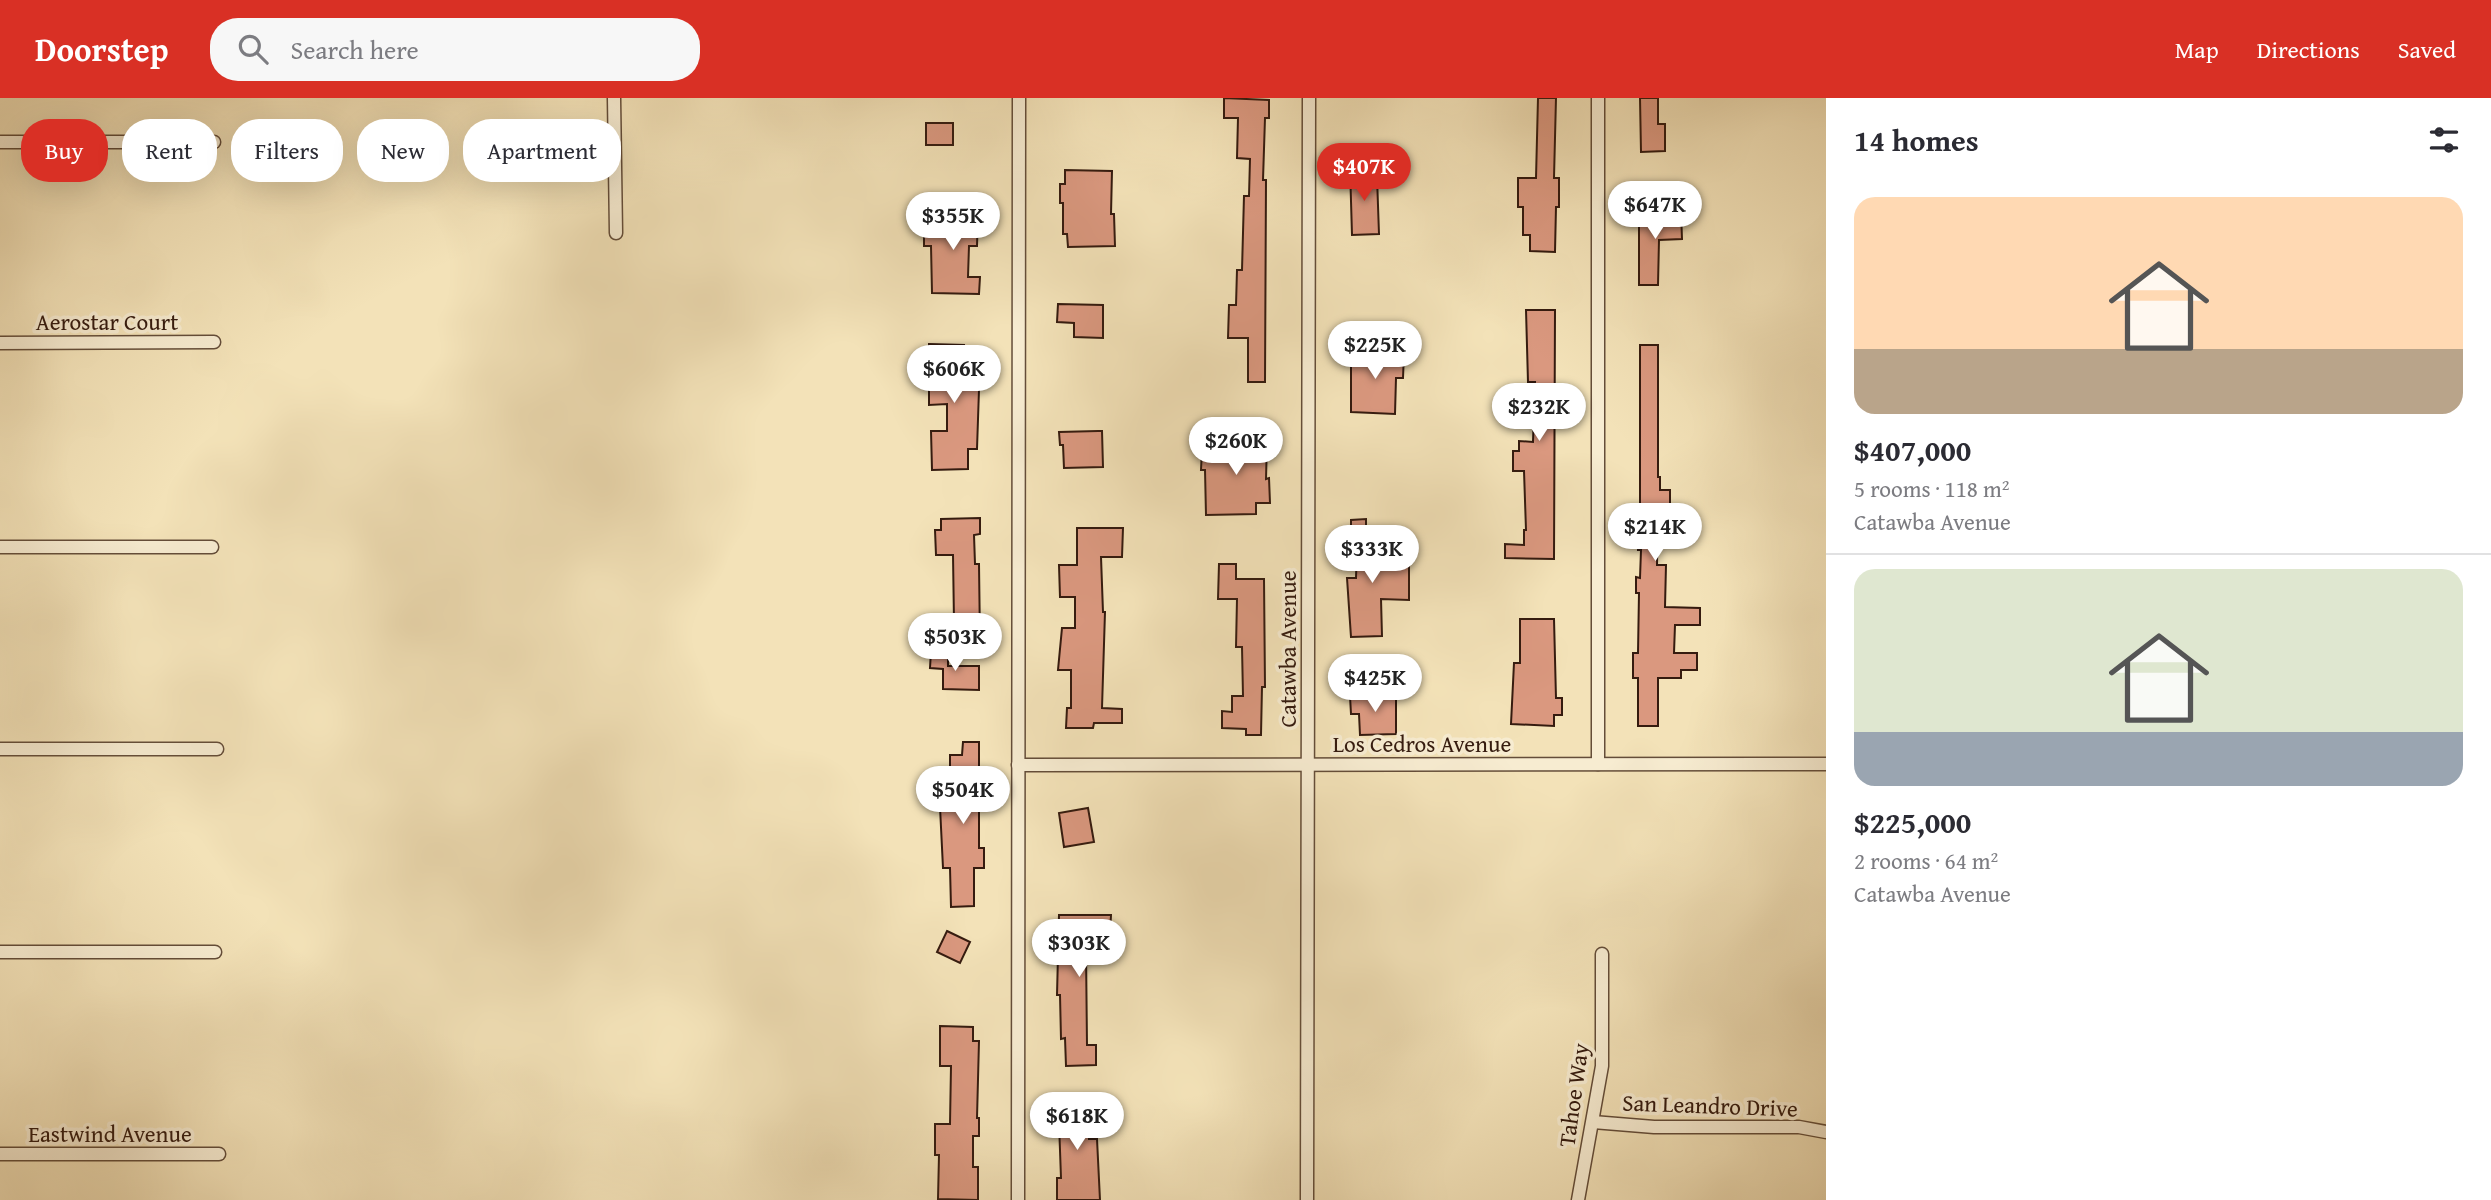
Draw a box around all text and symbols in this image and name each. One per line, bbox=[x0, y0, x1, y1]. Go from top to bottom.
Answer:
search box bbox=[210, 18, 700, 81]
text: Doorstep bbox=[35, 25, 168, 73]
icon: search bbox=[234, 30, 272, 68]
text: Search here bbox=[290, 30, 419, 69]
text: Map bbox=[2175, 32, 2219, 67]
text: Directions bbox=[2257, 32, 2360, 67]
text: Saved bbox=[2398, 32, 2456, 67]
text: 14 homes bbox=[1854, 118, 1979, 162]
chip: Buy bbox=[21, 119, 108, 182]
chip: Rent bbox=[122, 119, 217, 182]
chip: Filters bbox=[231, 119, 343, 182]
chip: New bbox=[357, 119, 449, 182]
chip: Apartment bbox=[463, 119, 621, 182]
icon: filters bbox=[2425, 121, 2463, 159]
pin: $407K bbox=[1315, 144, 1413, 203]
text: $407K bbox=[1333, 149, 1395, 182]
pin: $647K bbox=[1606, 181, 1704, 241]
text: $647K bbox=[1624, 187, 1686, 220]
pin: $355K bbox=[904, 192, 1002, 252]
text: $355K bbox=[922, 198, 984, 231]
icon: home bbox=[2096, 243, 2222, 369]
street label: Aerostar Court bbox=[36, 305, 178, 338]
pin: $225K bbox=[1326, 322, 1424, 381]
text: $225K bbox=[1344, 327, 1406, 360]
pin: $606K bbox=[905, 345, 1003, 405]
text: $606K bbox=[923, 351, 985, 384]
pin: $232K bbox=[1490, 384, 1588, 443]
text: $232K bbox=[1508, 389, 1570, 422]
pin: $260K bbox=[1187, 418, 1285, 477]
text: $260K bbox=[1205, 423, 1267, 456]
text: $407,000 bbox=[1854, 428, 1971, 472]
text: 5 rooms · 118 m² bbox=[1854, 472, 2009, 505]
pin: $214K bbox=[1606, 504, 1704, 563]
text: Catawba Avenue bbox=[1854, 505, 2011, 538]
text: $214K bbox=[1624, 509, 1686, 542]
pin: $333K bbox=[1323, 526, 1421, 585]
text: $333K bbox=[1341, 531, 1403, 564]
street label: Catawba Avenue bbox=[1271, 571, 1304, 727]
pin: $503K bbox=[906, 614, 1004, 673]
icon: home bbox=[2096, 615, 2222, 741]
text: $503K bbox=[924, 619, 986, 652]
pin: $425K bbox=[1326, 654, 1424, 714]
text: $425K bbox=[1344, 660, 1406, 693]
street label: Los Cedros Avenue bbox=[1333, 727, 1511, 760]
pin: $504K bbox=[914, 766, 1012, 826]
text: $504K bbox=[932, 772, 994, 805]
text: $225,000 bbox=[1854, 800, 1971, 844]
text: 2 rooms · 64 m² bbox=[1854, 844, 1998, 877]
text: Catawba Avenue bbox=[1854, 877, 2011, 910]
pin: $303K bbox=[1030, 920, 1128, 979]
text: $303K bbox=[1048, 925, 1110, 958]
street label: Tahoe Way bbox=[1549, 1040, 1597, 1149]
street label: San Leandro Drive bbox=[1622, 1085, 1798, 1125]
pin: $618K bbox=[1028, 1093, 1126, 1152]
text: $618K bbox=[1046, 1098, 1108, 1131]
street label: Eastwind Avenue bbox=[28, 1117, 192, 1150]

